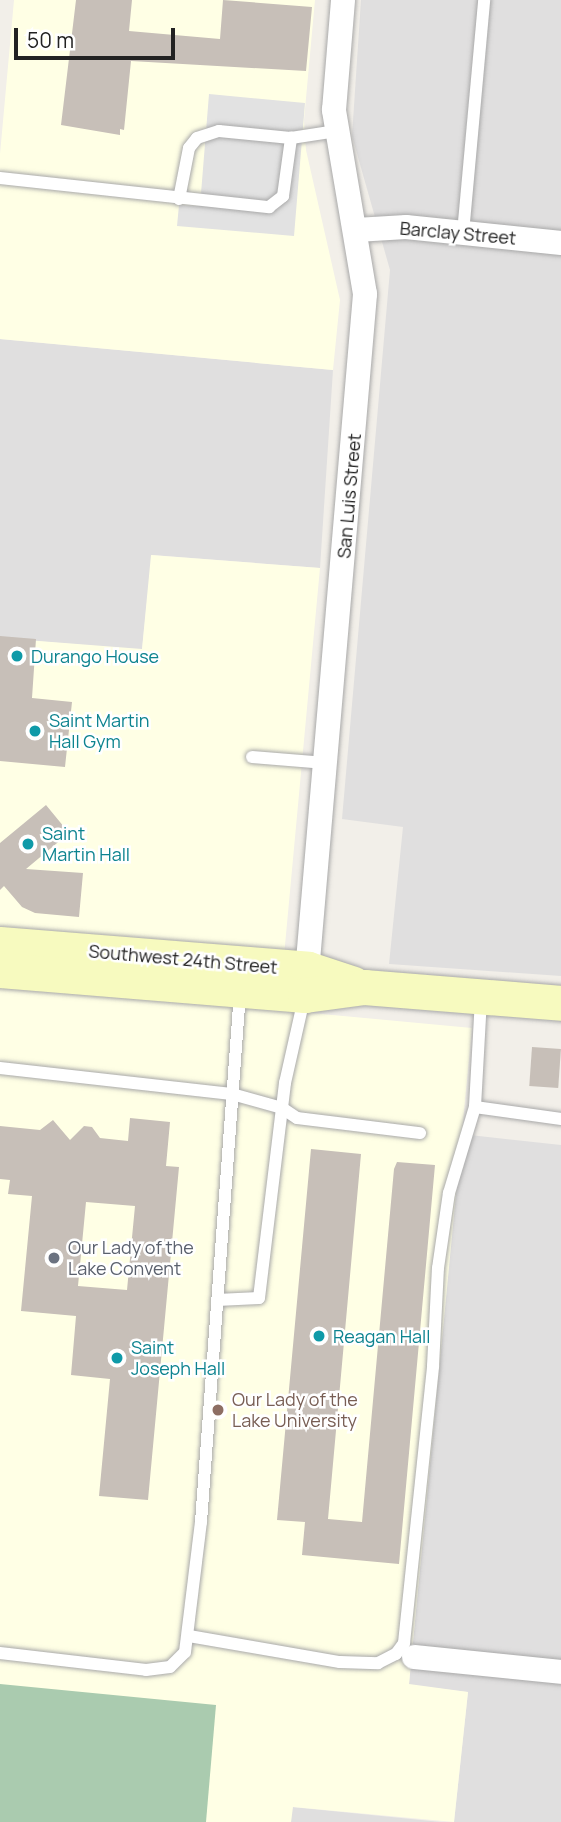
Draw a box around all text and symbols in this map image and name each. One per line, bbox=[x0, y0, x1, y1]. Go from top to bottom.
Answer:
scale bar bbox=[18, 14, 178, 58]
text: 50 m bbox=[27, 26, 74, 54]
street label: Barclay Street bbox=[399, 217, 517, 249]
street label: San Luis Street bbox=[333, 433, 365, 559]
place label: Durango House bbox=[31, 645, 159, 667]
marker: Durango House bbox=[9, 648, 25, 664]
place label: Saint Martin Hall Gym bbox=[49, 710, 150, 752]
marker: Saint Martin Hall Gym bbox=[27, 723, 43, 739]
place label: Saint Martin Hall bbox=[42, 823, 130, 866]
marker: Saint Martin Hall bbox=[20, 836, 36, 852]
street label: Southwest 24th Street bbox=[88, 940, 278, 978]
place label: Our Lady of the Lake Convent bbox=[68, 1237, 194, 1280]
marker: Our Lady of the Lake Convent bbox=[46, 1250, 62, 1266]
place label: Reagan Hall bbox=[333, 1325, 430, 1347]
marker: Reagan Hall bbox=[311, 1328, 327, 1344]
place label: Saint Joseph Hall bbox=[131, 1337, 225, 1380]
marker: Saint Joseph Hall bbox=[109, 1350, 125, 1366]
place label: Our Lady of the Lake University bbox=[232, 1389, 358, 1432]
marker: Our Lady of the Lake University bbox=[210, 1402, 226, 1418]

